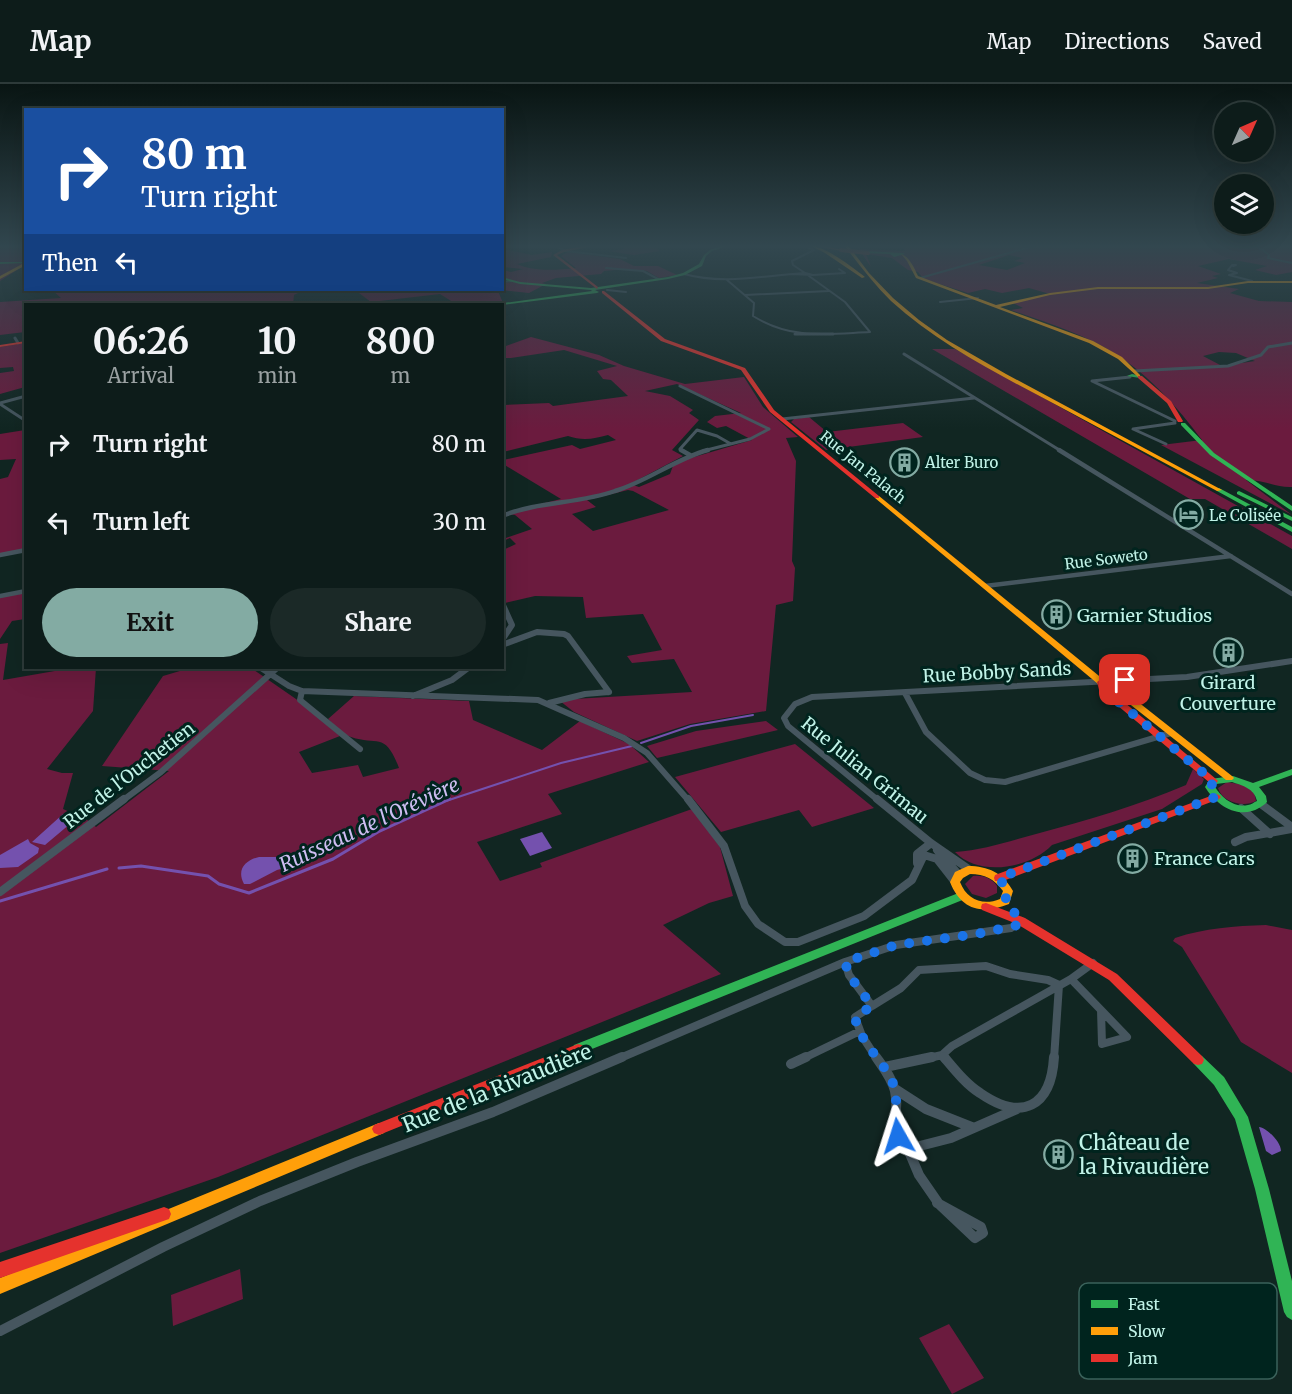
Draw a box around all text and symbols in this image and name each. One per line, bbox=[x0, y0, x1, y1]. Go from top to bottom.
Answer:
text: Map bbox=[30, 23, 92, 59]
text: Map bbox=[987, 28, 1031, 55]
text: Directions bbox=[1064, 28, 1169, 55]
text: Saved bbox=[1202, 28, 1262, 55]
north arrow bbox=[1214, 102, 1274, 162]
map controls bbox=[1214, 102, 1274, 234]
text: 80 m bbox=[141, 128, 247, 180]
icon: right bbox=[42, 132, 120, 210]
button: layers bbox=[1214, 174, 1274, 234]
text: Turn right bbox=[141, 180, 278, 214]
icon: left bbox=[110, 246, 143, 279]
text: Then bbox=[42, 249, 98, 277]
text: 06:26 bbox=[92, 319, 189, 364]
text: 10 bbox=[258, 319, 297, 364]
text: 800 bbox=[366, 319, 436, 364]
text: Arrival bbox=[107, 363, 174, 388]
text: min bbox=[258, 363, 297, 388]
text: m bbox=[391, 363, 410, 388]
street label: Rue Jan Palach bbox=[816, 427, 910, 508]
icon: right bbox=[42, 428, 75, 461]
text: Turn right bbox=[93, 430, 207, 458]
text: 80 m bbox=[432, 430, 486, 458]
building icon: Alter Buro bbox=[888, 446, 920, 478]
place label: Alter Buro bbox=[924, 453, 999, 472]
hotel icon: Le Colisée bbox=[1172, 499, 1204, 531]
icon: left bbox=[42, 506, 75, 539]
place label: Le Colisée bbox=[1209, 506, 1281, 525]
text: Turn left bbox=[93, 508, 190, 536]
text: 30 m bbox=[432, 508, 486, 536]
street label: Rue Soweto bbox=[1063, 544, 1149, 574]
button: Exit bbox=[42, 588, 258, 657]
button: Share bbox=[270, 588, 486, 657]
building icon: Garnier Studios bbox=[1040, 599, 1072, 631]
place label: Garnier Studios bbox=[1077, 604, 1212, 627]
building icon: Girard Couverture bbox=[1212, 637, 1244, 669]
pin bbox=[1099, 654, 1150, 705]
street label: Rue Bobby Sands bbox=[922, 657, 1072, 687]
icon: arrive bbox=[1108, 663, 1141, 696]
place label: Girard Couverture bbox=[1180, 671, 1276, 715]
street label: Rue Julian Grimau bbox=[797, 712, 933, 828]
street label: Rue de l'Ouchetien bbox=[59, 717, 199, 833]
water label: Ruisseau de l'Orévière bbox=[275, 771, 463, 877]
building icon: France Cars bbox=[1117, 842, 1149, 874]
place label: France Cars bbox=[1154, 847, 1255, 870]
street label: Rue de la Rivaudière bbox=[398, 1038, 596, 1138]
position arrow bbox=[866, 1104, 930, 1168]
place label: Château de la Rivaudière bbox=[1079, 1129, 1209, 1180]
building icon: Château de la Rivaudière bbox=[1042, 1138, 1074, 1170]
legend bbox=[1079, 1283, 1277, 1379]
text: Fast bbox=[1128, 1294, 1161, 1314]
text: Slow bbox=[1128, 1321, 1166, 1341]
text: Jam bbox=[1127, 1348, 1158, 1368]

